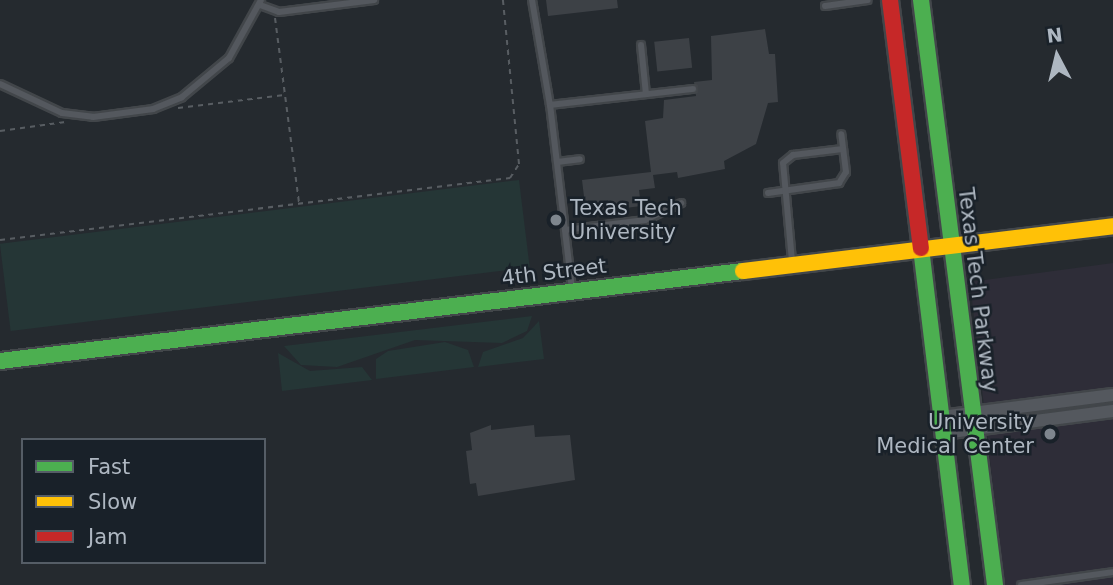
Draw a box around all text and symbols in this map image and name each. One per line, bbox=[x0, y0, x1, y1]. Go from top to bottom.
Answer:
north arrow bbox=[1022, 21, 1092, 91]
text: N bbox=[1045, 23, 1064, 47]
street label: Texas Tech Parkway bbox=[953, 186, 1003, 394]
place label: Texas Tech University bbox=[570, 195, 682, 245]
marker: Texas Tech University bbox=[548, 212, 564, 228]
street label: 4th Street bbox=[500, 253, 608, 291]
place label: University Medical Center bbox=[876, 409, 1034, 459]
marker: University Medical Center bbox=[1040, 424, 1060, 444]
legend bbox=[21, 438, 266, 564]
text: Fast bbox=[88, 455, 130, 479]
text: Slow bbox=[88, 490, 137, 514]
text: Jam bbox=[88, 525, 128, 549]

